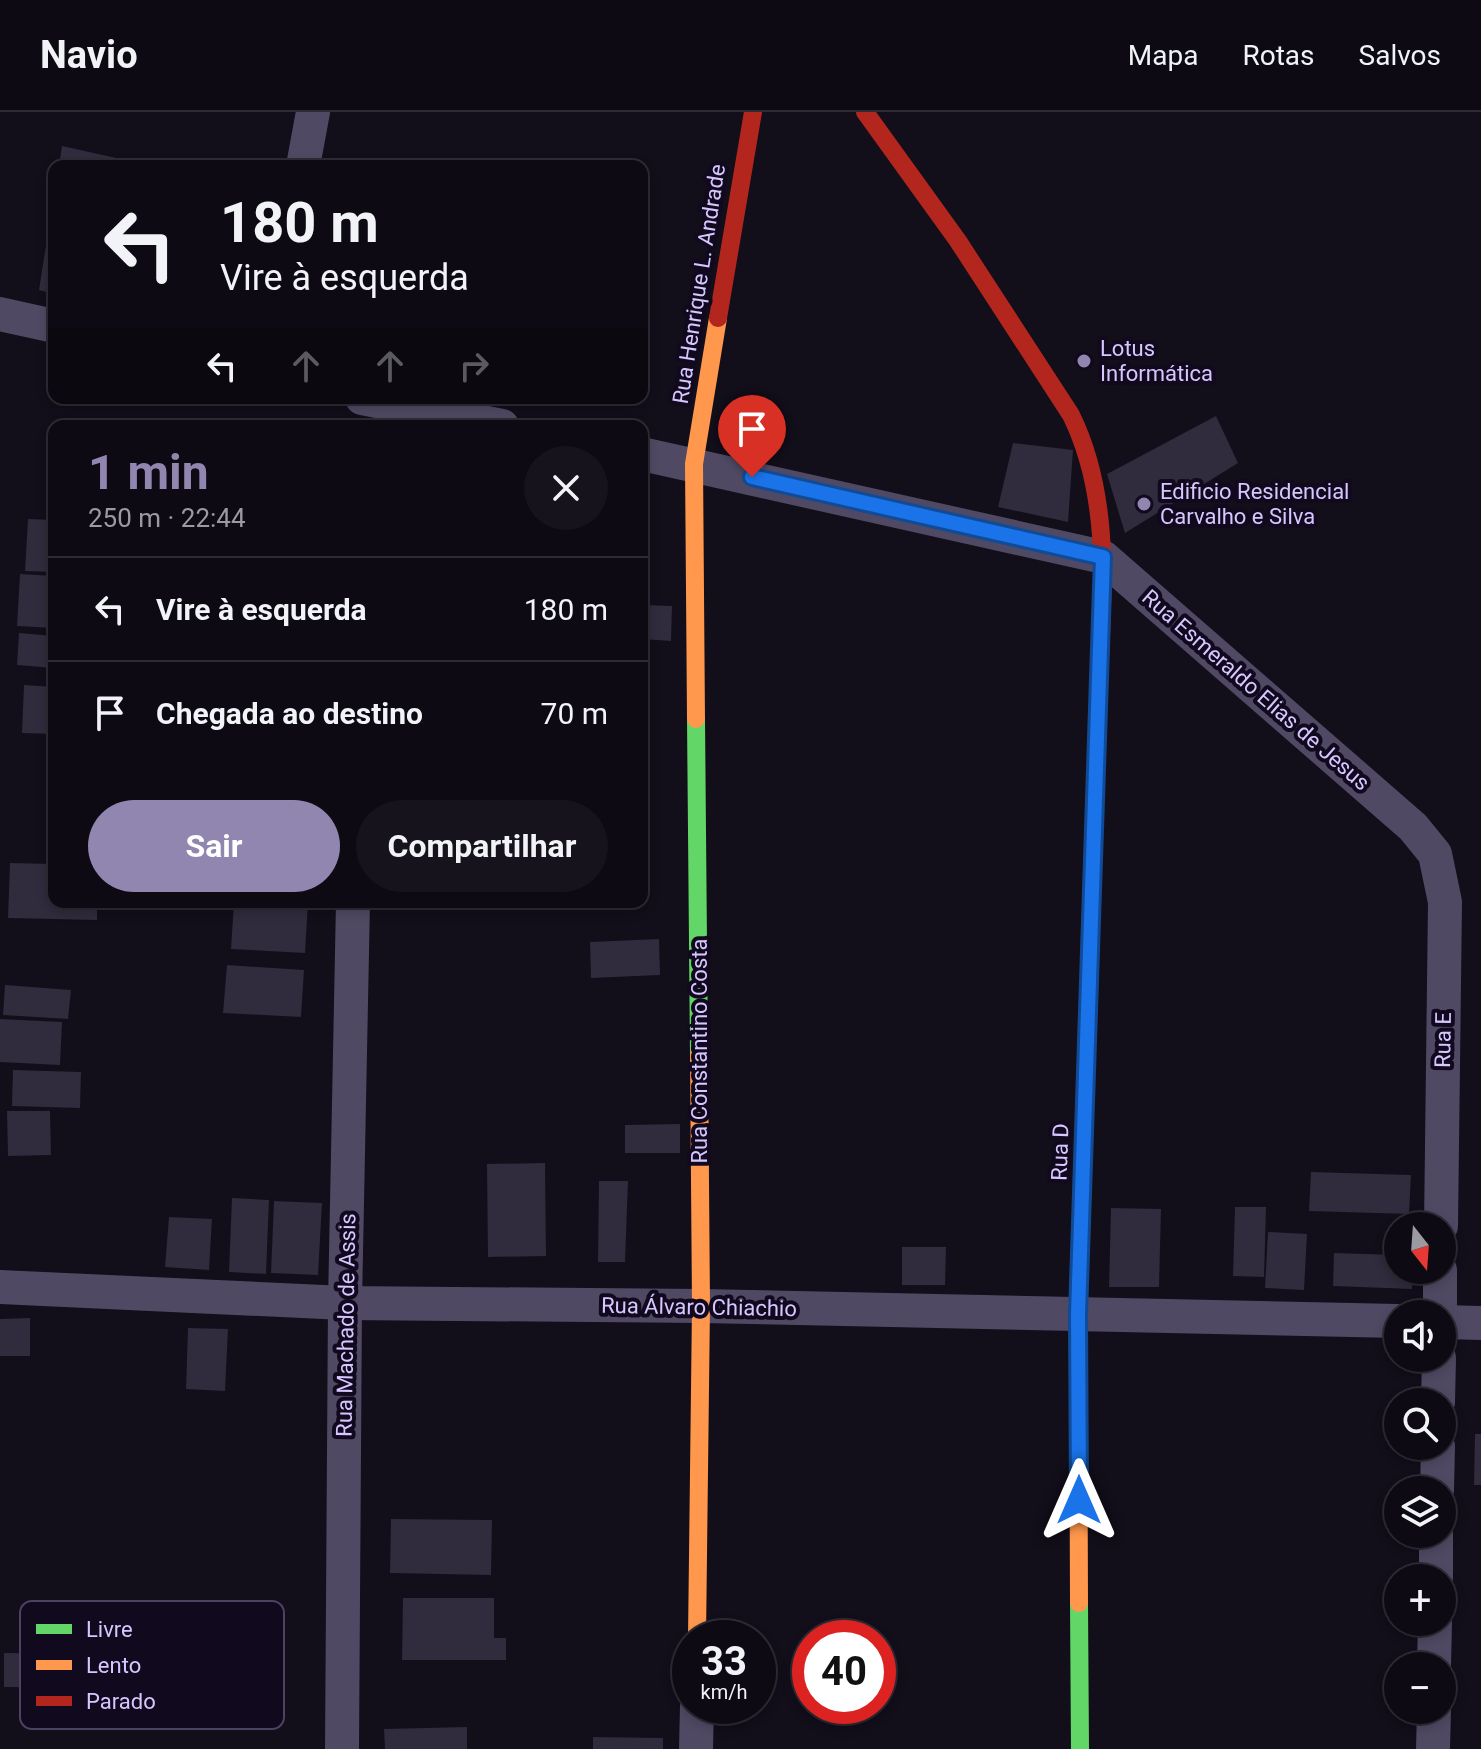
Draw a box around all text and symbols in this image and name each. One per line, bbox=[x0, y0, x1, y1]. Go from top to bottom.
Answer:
text: Navio bbox=[40, 33, 138, 77]
text: Mapa bbox=[1128, 39, 1198, 72]
text: Rotas bbox=[1242, 39, 1315, 72]
text: Salvos bbox=[1359, 39, 1441, 72]
street label: Rua Henrique L. Andrade bbox=[668, 162, 730, 406]
text: 180 m bbox=[220, 190, 379, 256]
icon: left bbox=[88, 192, 192, 296]
text: Vire à esquerda bbox=[220, 257, 469, 299]
place label: Lotus Informática bbox=[1100, 336, 1213, 386]
icon: left bbox=[200, 344, 244, 388]
icon: ahead bbox=[284, 344, 328, 388]
icon: ahead bbox=[368, 344, 412, 388]
icon: right bbox=[452, 344, 496, 388]
marker: Lotus Informática bbox=[1075, 352, 1093, 370]
pin bbox=[718, 395, 786, 477]
icon: arrive bbox=[730, 407, 774, 451]
text: 1 min bbox=[88, 444, 209, 501]
button: close bbox=[524, 446, 608, 530]
place label: Edificio Residencial Carvalho e Silva bbox=[1160, 479, 1349, 529]
marker: Edificio Residencial Carvalho e Silva bbox=[1135, 495, 1153, 513]
text: 250 m · 22:44 bbox=[88, 503, 246, 533]
street label: Rua Esmeraldo Elias de Jesus bbox=[1137, 585, 1375, 795]
icon: left bbox=[88, 587, 132, 631]
text: Vire à esquerda bbox=[156, 592, 367, 627]
text: 180 m bbox=[524, 592, 608, 627]
icon: arrive bbox=[88, 691, 132, 735]
text: Chegada ao destino bbox=[156, 696, 423, 731]
text: 70 m bbox=[541, 696, 608, 731]
button: Sair bbox=[88, 800, 340, 892]
button: Compartilhar bbox=[356, 800, 608, 892]
street label: Rua Constantino Costa bbox=[687, 939, 712, 1163]
street label: Rua E bbox=[1430, 1012, 1456, 1068]
street label: Rua D bbox=[1047, 1123, 1073, 1181]
north arrow bbox=[1384, 1212, 1456, 1284]
map controls bbox=[1384, 1212, 1456, 1724]
street label: Rua Machado de Assis bbox=[332, 1213, 360, 1437]
street label: Rua Álvaro Chiachio bbox=[601, 1293, 797, 1321]
button: sound bbox=[1384, 1300, 1456, 1372]
button: search bbox=[1384, 1388, 1456, 1460]
position arrow bbox=[1037, 1458, 1121, 1542]
button: layers bbox=[1384, 1476, 1456, 1548]
button: + bbox=[1384, 1564, 1456, 1636]
legend bbox=[20, 1601, 284, 1729]
text: Livre bbox=[86, 1617, 133, 1642]
speed limit sign: 40 bbox=[792, 1620, 896, 1724]
text: 33 bbox=[701, 1638, 747, 1685]
button: − bbox=[1384, 1652, 1456, 1724]
text: Lento bbox=[86, 1653, 141, 1678]
text: km/h bbox=[701, 1680, 747, 1704]
text: Parado bbox=[86, 1689, 156, 1714]

